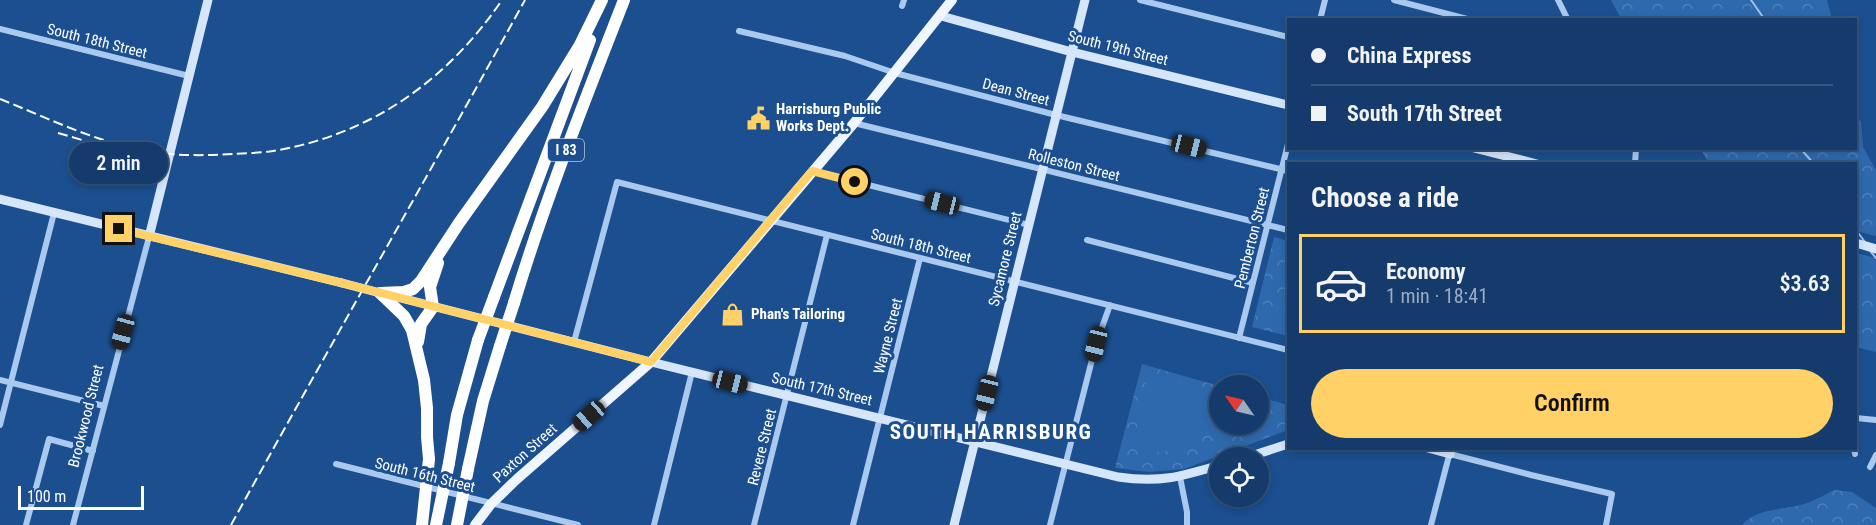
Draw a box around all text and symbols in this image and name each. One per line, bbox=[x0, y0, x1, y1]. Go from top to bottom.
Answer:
street label: South 18th Street bbox=[45, 20, 149, 62]
street label: South 19th Street bbox=[1066, 27, 1170, 69]
text: China Express bbox=[1347, 43, 1471, 68]
street label: Dean Street bbox=[981, 74, 1051, 110]
place label: Harrisburg Public Works Dept. bbox=[776, 100, 881, 135]
text: South 17th Street bbox=[1347, 101, 1502, 126]
public building icon: Harrisburg Public Works Dept. bbox=[745, 105, 771, 131]
car bbox=[1169, 133, 1209, 159]
road number: I 83 bbox=[548, 139, 584, 161]
callout: 2 min bbox=[70, 142, 168, 184]
street label: Rolleston Street bbox=[1026, 145, 1122, 185]
text: 2 min bbox=[96, 151, 141, 175]
route start bbox=[841, 168, 868, 195]
text: Choose a ride bbox=[1311, 182, 1459, 214]
street label: Pemberton Street bbox=[1231, 186, 1273, 290]
car bbox=[922, 190, 962, 216]
street label: Sycamore Street bbox=[985, 210, 1025, 308]
route end bbox=[105, 215, 132, 242]
street label: South 18th Street bbox=[869, 225, 973, 267]
icon: car bbox=[1314, 257, 1368, 311]
text: Economy bbox=[1386, 259, 1466, 284]
text: $3.63 bbox=[1779, 271, 1830, 296]
text: 1 min · 18:41 bbox=[1386, 284, 1488, 308]
street label: Wayne Street bbox=[870, 296, 906, 376]
shop icon: Phan's Tailoring bbox=[720, 301, 746, 327]
place label: Phan's Tailoring bbox=[751, 305, 845, 323]
car bbox=[110, 312, 136, 352]
car bbox=[1083, 324, 1109, 364]
street label: Brookwood Street bbox=[65, 363, 107, 469]
car bbox=[710, 369, 750, 395]
street label: South 17th Street bbox=[770, 369, 874, 409]
button: Confirm bbox=[1311, 369, 1833, 438]
car bbox=[974, 373, 1000, 413]
north arrow bbox=[1209, 375, 1269, 435]
map controls bbox=[1209, 375, 1269, 507]
car bbox=[570, 397, 608, 435]
street label: Revere Street bbox=[744, 407, 780, 487]
street label: Paxton Street bbox=[489, 420, 561, 486]
district label: SOUTH HARRISBURG bbox=[890, 420, 1092, 444]
button: locate bbox=[1209, 447, 1269, 507]
street label: South 16th Street bbox=[373, 454, 477, 496]
scale bar bbox=[18, 483, 144, 510]
text: 100 m bbox=[27, 487, 66, 506]

